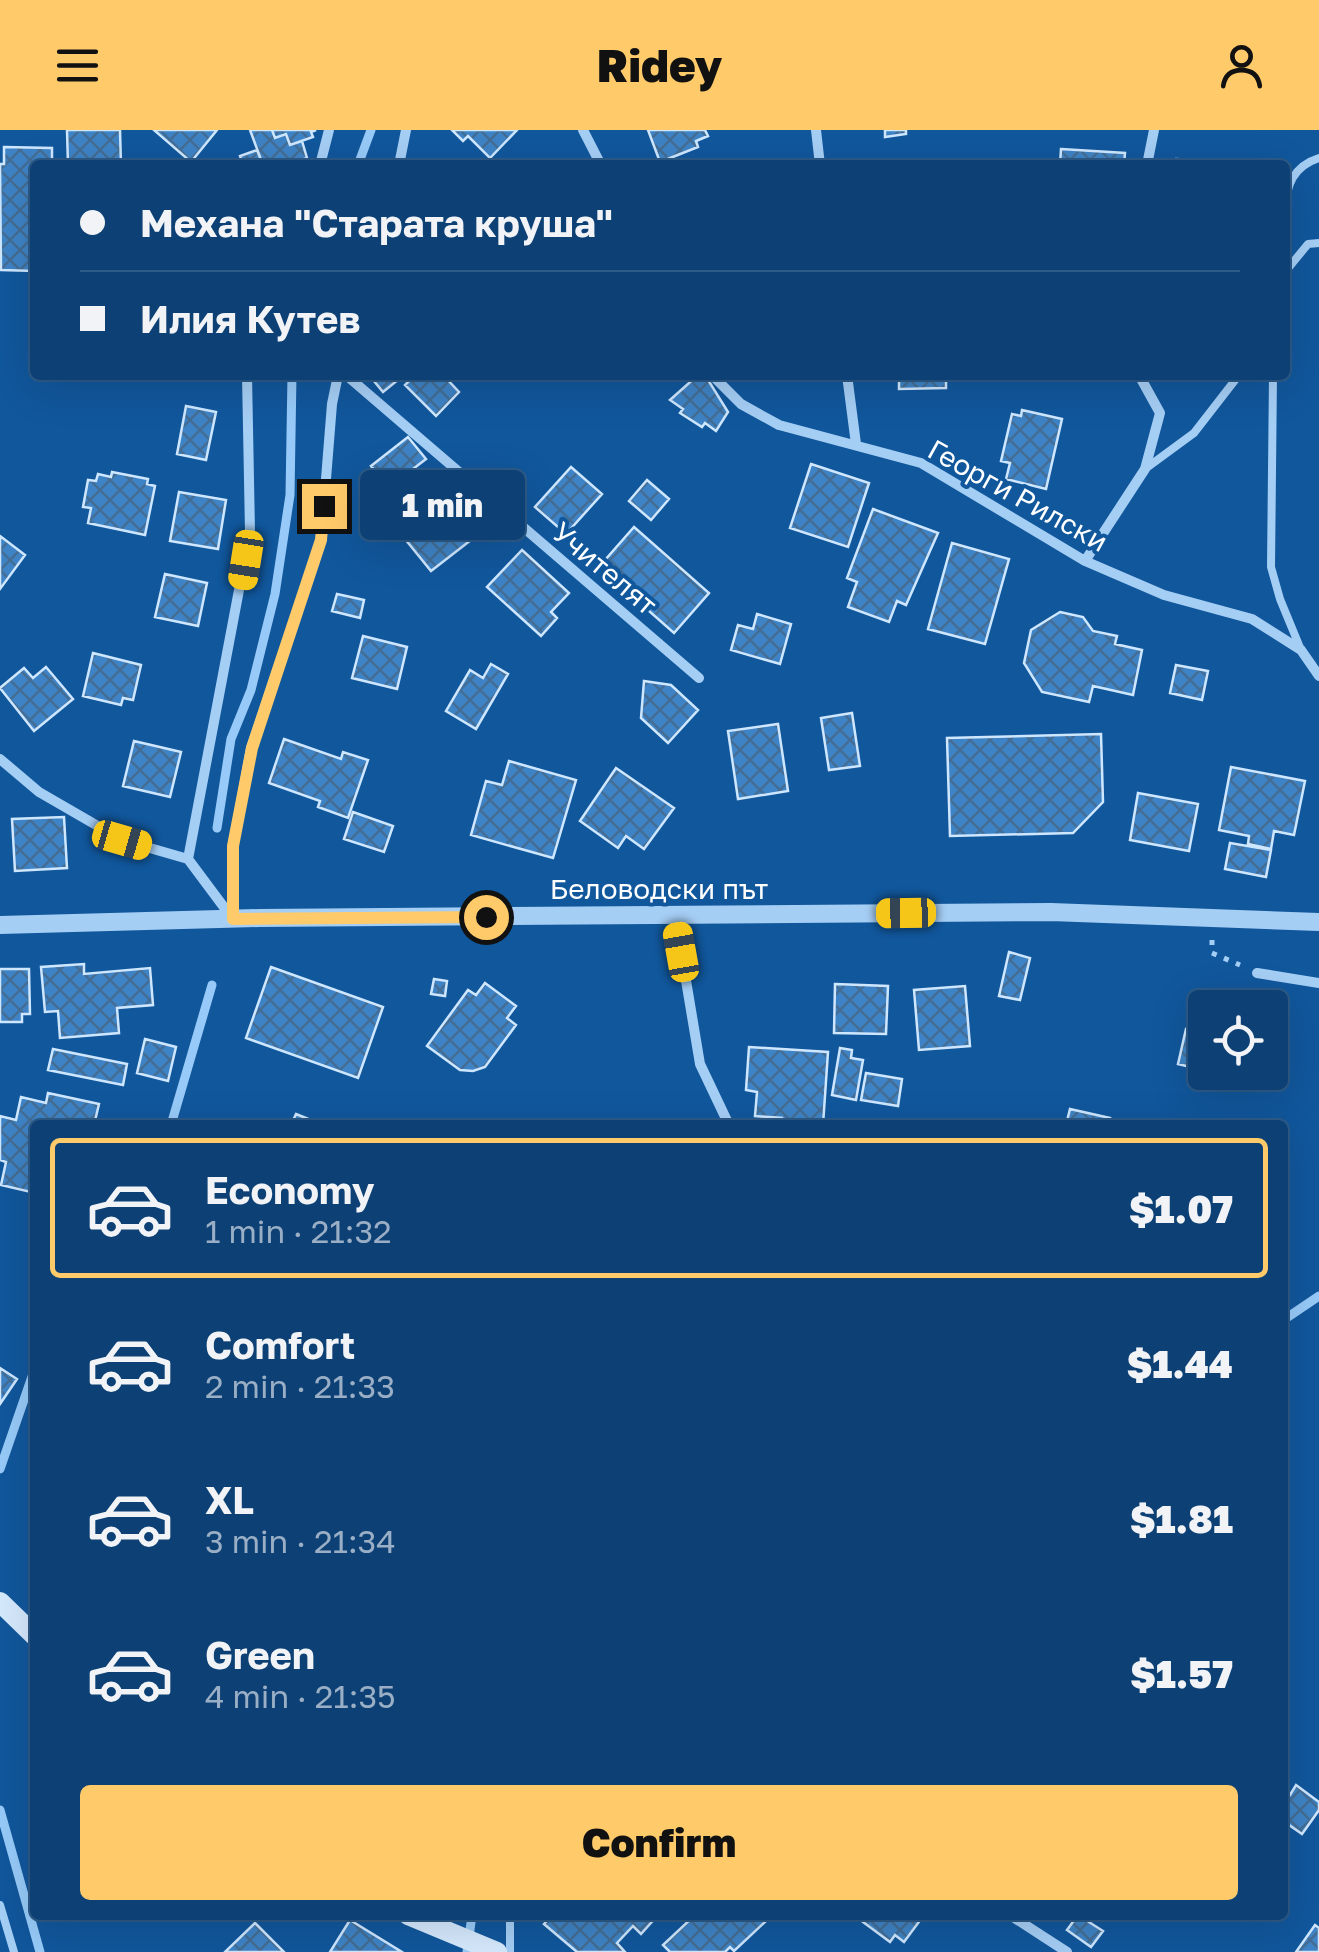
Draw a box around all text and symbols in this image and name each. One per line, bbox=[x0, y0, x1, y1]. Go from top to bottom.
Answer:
icon: menu bbox=[50, 38, 105, 93]
text: Ridey bbox=[597, 38, 722, 92]
icon: person bbox=[1214, 38, 1269, 93]
text: Механа "Старата круша" bbox=[140, 200, 613, 245]
text: Илия Кутев bbox=[140, 296, 360, 341]
street label: Георги Рилски bbox=[923, 432, 1113, 558]
callout: 1 min bbox=[359, 471, 524, 541]
route end bbox=[302, 484, 347, 529]
text: 1 min bbox=[402, 486, 483, 524]
street label: Учителят bbox=[546, 515, 664, 621]
car bbox=[226, 528, 266, 592]
car bbox=[89, 817, 155, 863]
street label: Беловодски път bbox=[550, 872, 769, 905]
route start bbox=[464, 895, 509, 940]
car bbox=[876, 897, 936, 929]
car bbox=[661, 920, 701, 984]
map controls bbox=[1188, 990, 1288, 1090]
button: locate bbox=[1188, 990, 1288, 1090]
icon: car bbox=[85, 1163, 175, 1253]
text: Economy bbox=[205, 1167, 374, 1212]
text: $1.07 bbox=[1129, 1186, 1233, 1231]
text: 1 min · 21:32 bbox=[205, 1212, 392, 1250]
icon: car bbox=[85, 1318, 175, 1408]
text: Comfort bbox=[205, 1322, 355, 1367]
text: $1.44 bbox=[1127, 1341, 1233, 1386]
text: 2 min · 21:33 bbox=[205, 1367, 395, 1405]
icon: car bbox=[85, 1473, 175, 1563]
text: XL bbox=[205, 1477, 254, 1522]
text: $1.81 bbox=[1130, 1496, 1233, 1541]
text: 3 min · 21:34 bbox=[205, 1522, 396, 1560]
icon: car bbox=[85, 1628, 175, 1718]
text: Green bbox=[205, 1632, 315, 1677]
text: $1.57 bbox=[1130, 1651, 1233, 1696]
text: 4 min · 21:35 bbox=[205, 1677, 396, 1715]
button: Confirm bbox=[80, 1785, 1238, 1900]

